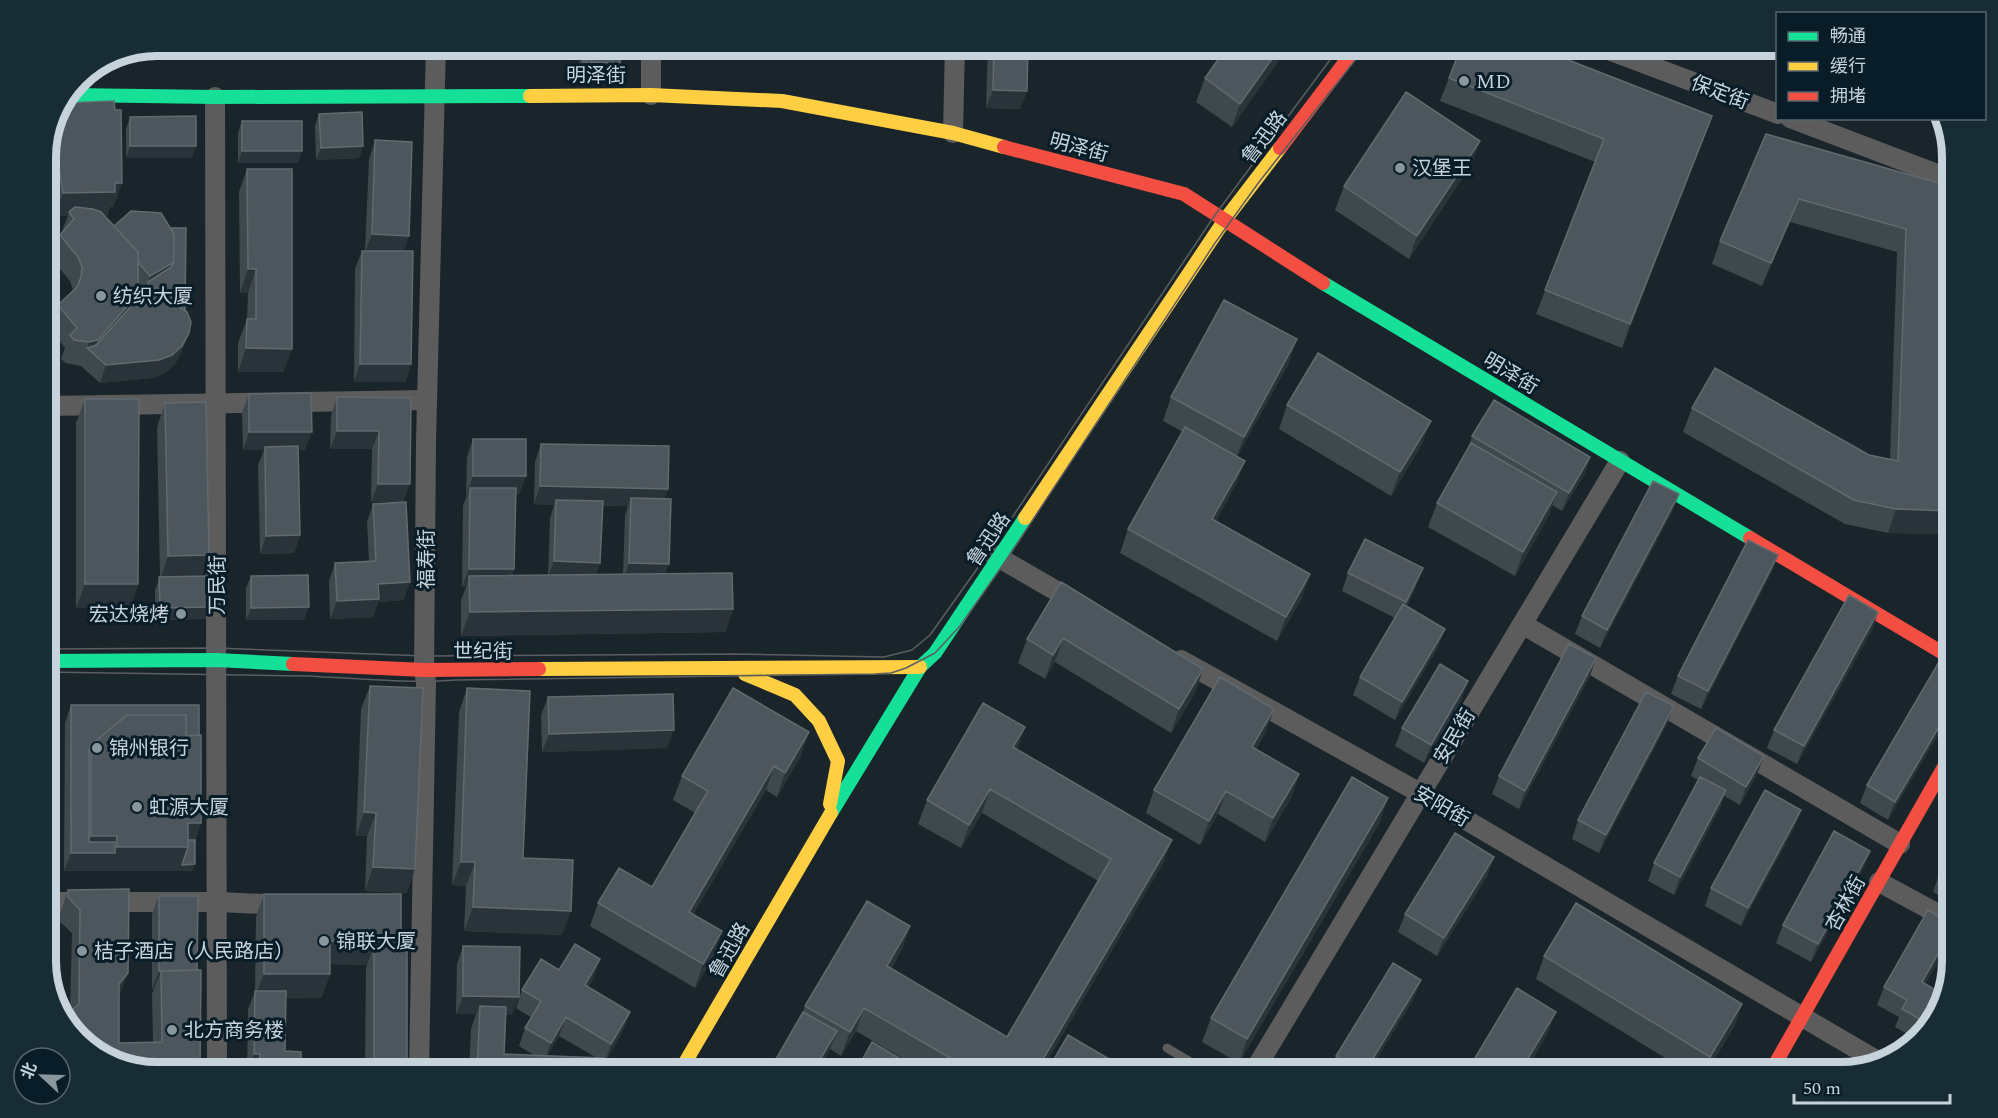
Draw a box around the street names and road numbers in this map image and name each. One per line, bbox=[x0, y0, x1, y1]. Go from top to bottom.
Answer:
street label: 明泽街 bbox=[566, 61, 626, 91]
street label: 保定街 bbox=[1686, 68, 1753, 118]
street label: 鲁迅路 bbox=[1235, 105, 1295, 171]
street label: 明泽街 bbox=[1046, 126, 1112, 170]
street label: 明泽街 bbox=[1477, 346, 1544, 402]
street label: 鲁迅路 bbox=[960, 506, 1018, 573]
street label: 福寿街 bbox=[412, 529, 442, 589]
street label: 万民街 bbox=[203, 555, 233, 615]
street label: 世纪街 bbox=[453, 637, 513, 667]
street label: 安民街 bbox=[1427, 703, 1483, 770]
street label: 安阳街 bbox=[1408, 779, 1475, 835]
street label: 杏林街 bbox=[1818, 870, 1874, 937]
street label: 鲁迅路 bbox=[702, 917, 758, 984]

